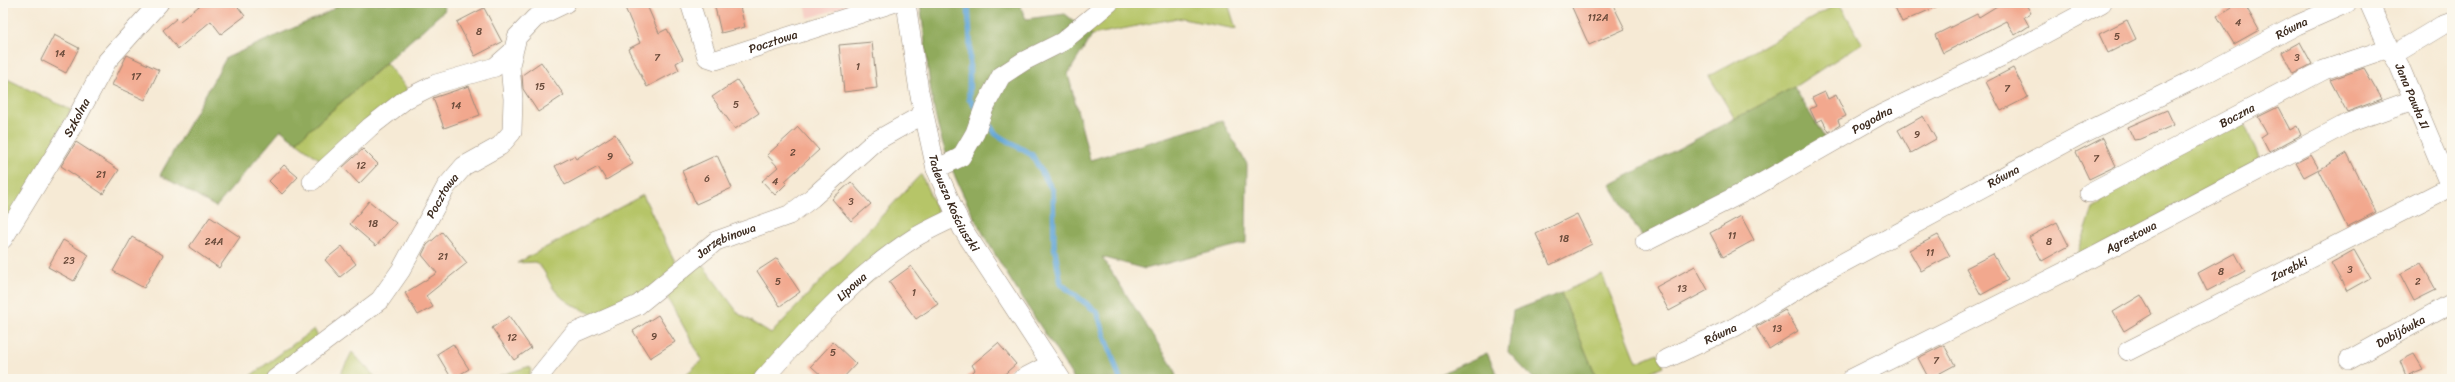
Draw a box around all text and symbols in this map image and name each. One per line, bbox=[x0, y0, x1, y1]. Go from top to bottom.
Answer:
house number: 112A bbox=[1588, 9, 1608, 27]
street label: Równa bbox=[2271, 11, 2311, 46]
house number: 4 bbox=[2235, 14, 2241, 32]
house number: 8 bbox=[476, 23, 482, 41]
street label: Pocztowa bbox=[746, 23, 800, 60]
house number: 5 bbox=[2114, 28, 2120, 46]
house number: 14 bbox=[55, 45, 65, 63]
house number: 7 bbox=[654, 49, 661, 67]
house number: 3 bbox=[2294, 49, 2300, 67]
house number: 1 bbox=[856, 58, 860, 76]
street label: Jana Pawła II bbox=[2388, 59, 2436, 133]
house number: 17 bbox=[131, 68, 142, 86]
house number: 15 bbox=[535, 78, 545, 96]
house number: 7 bbox=[2004, 80, 2011, 98]
street label: Szkolna bbox=[57, 93, 97, 142]
house number: 5 bbox=[733, 96, 739, 114]
house number: 14 bbox=[451, 97, 461, 115]
street label: Boczna bbox=[2215, 97, 2260, 134]
street label: Pogodna bbox=[1847, 99, 1896, 140]
house number: 9 bbox=[1914, 126, 1920, 144]
house number: 2 bbox=[790, 144, 796, 162]
house number: 9 bbox=[607, 148, 613, 166]
house number: 7 bbox=[2093, 150, 2100, 168]
street label: Tadeusza Kościuszki bbox=[922, 152, 986, 257]
house number: 12 bbox=[356, 157, 366, 175]
street label: Równa bbox=[1983, 159, 2024, 194]
house number: 21 bbox=[96, 166, 106, 184]
street label: Pocztowa bbox=[420, 168, 465, 223]
house number: 6 bbox=[704, 170, 710, 188]
house number: 4 bbox=[772, 173, 778, 191]
house number: 3 bbox=[848, 193, 854, 211]
street label: Agrestowa bbox=[2100, 214, 2161, 260]
house number: 18 bbox=[368, 215, 378, 233]
street label: Jarzębinowa bbox=[690, 217, 759, 265]
house number: 11 bbox=[1728, 227, 1736, 245]
house number: 18 bbox=[1559, 230, 1569, 248]
house number: 24A bbox=[205, 233, 223, 251]
house number: 8 bbox=[2046, 233, 2052, 251]
house number: 11 bbox=[1926, 244, 1934, 262]
house number: 21 bbox=[438, 248, 448, 266]
street label: Zarębki bbox=[2267, 250, 2313, 288]
house number: 23 bbox=[63, 252, 75, 270]
house number: 3 bbox=[2347, 261, 2353, 279]
house number: 8 bbox=[2218, 263, 2224, 281]
street label: Lipowa bbox=[831, 267, 872, 307]
house number: 5 bbox=[775, 273, 781, 291]
house number: 2 bbox=[2415, 273, 2421, 291]
house number: 13 bbox=[1677, 280, 1687, 298]
house number: 1 bbox=[912, 284, 916, 302]
street label: Dobijówka bbox=[2372, 309, 2430, 354]
street label: Równa bbox=[1700, 317, 1741, 351]
house number: 13 bbox=[1772, 320, 1782, 338]
house number: 9 bbox=[651, 328, 657, 346]
house number: 12 bbox=[507, 329, 517, 347]
house number: 5 bbox=[830, 344, 836, 362]
house number: 7 bbox=[1933, 352, 1940, 370]

